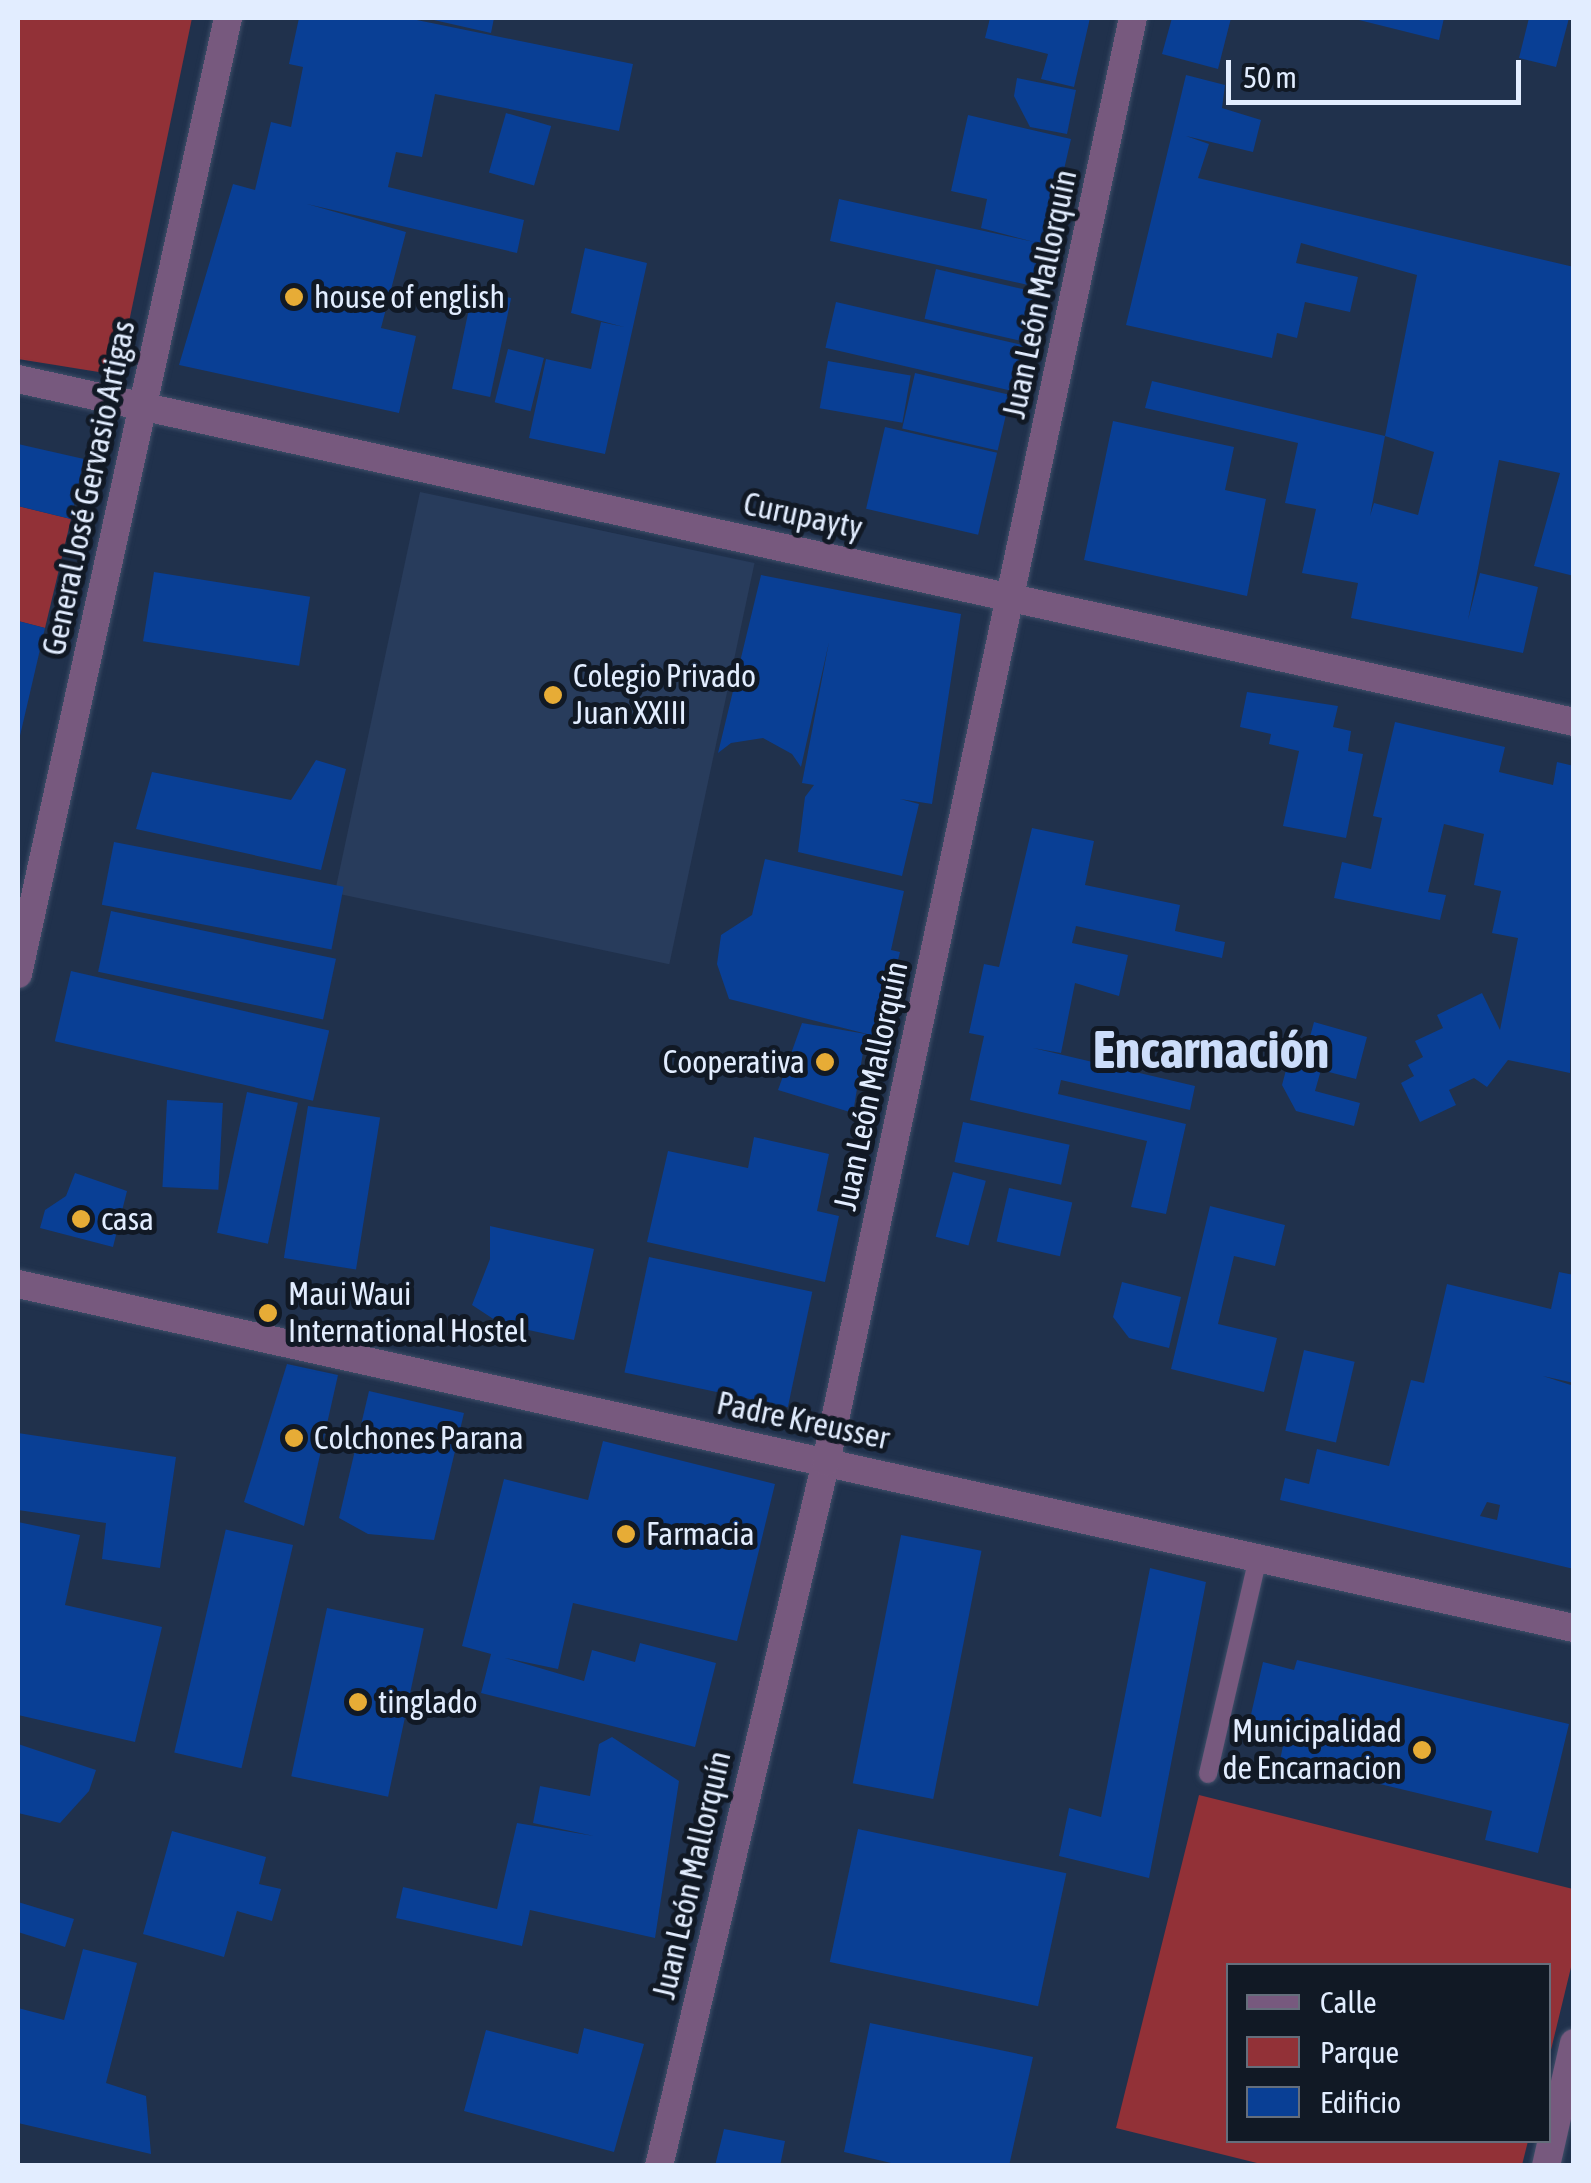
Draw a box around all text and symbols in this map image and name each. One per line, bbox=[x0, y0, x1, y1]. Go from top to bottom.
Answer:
scale bar bbox=[1231, 40, 1526, 102]
text: 50 m bbox=[1243, 60, 1297, 94]
street label: Juan León Mallorquín bbox=[995, 166, 1085, 422]
place label: house of english bbox=[314, 278, 505, 316]
marker: house of english bbox=[283, 286, 305, 308]
street label: General José Gervasio Artigas bbox=[35, 317, 143, 659]
street label: Curupayty bbox=[740, 485, 866, 547]
place label: Colegio Privado Juan XXIII bbox=[573, 658, 756, 733]
marker: Colegio Privado Juan XXIII bbox=[542, 684, 564, 706]
street label: Juan León Mallorquín bbox=[826, 958, 916, 1214]
district label: Encarnación bbox=[1093, 1019, 1329, 1081]
place label: Cooperativa bbox=[663, 1043, 805, 1081]
marker: Cooperativa bbox=[814, 1051, 836, 1073]
place label: casa bbox=[101, 1200, 154, 1238]
marker: casa bbox=[70, 1208, 92, 1230]
place label: Maui Waui International Hostel bbox=[288, 1276, 527, 1351]
marker: Maui Waui International Hostel bbox=[257, 1302, 279, 1324]
street label: Padre Kreusser bbox=[713, 1384, 893, 1458]
place label: Colchones Parana bbox=[314, 1419, 524, 1457]
marker: Colchones Parana bbox=[283, 1427, 305, 1449]
place label: Farmacia bbox=[646, 1515, 755, 1553]
marker: Farmacia bbox=[615, 1523, 637, 1545]
place label: tinglado bbox=[378, 1683, 477, 1721]
marker: tinglado bbox=[347, 1691, 369, 1713]
place label: Municipalidad de Encarnacion bbox=[1222, 1713, 1402, 1788]
marker: Municipalidad de Encarnacion bbox=[1411, 1739, 1433, 1761]
street label: Juan León Mallorquín bbox=[645, 1747, 739, 2003]
legend bbox=[1226, 1963, 1551, 2143]
text: Calle bbox=[1320, 1985, 1377, 2019]
text: Parque bbox=[1320, 2035, 1399, 2069]
text: Edificio bbox=[1320, 2085, 1401, 2119]

